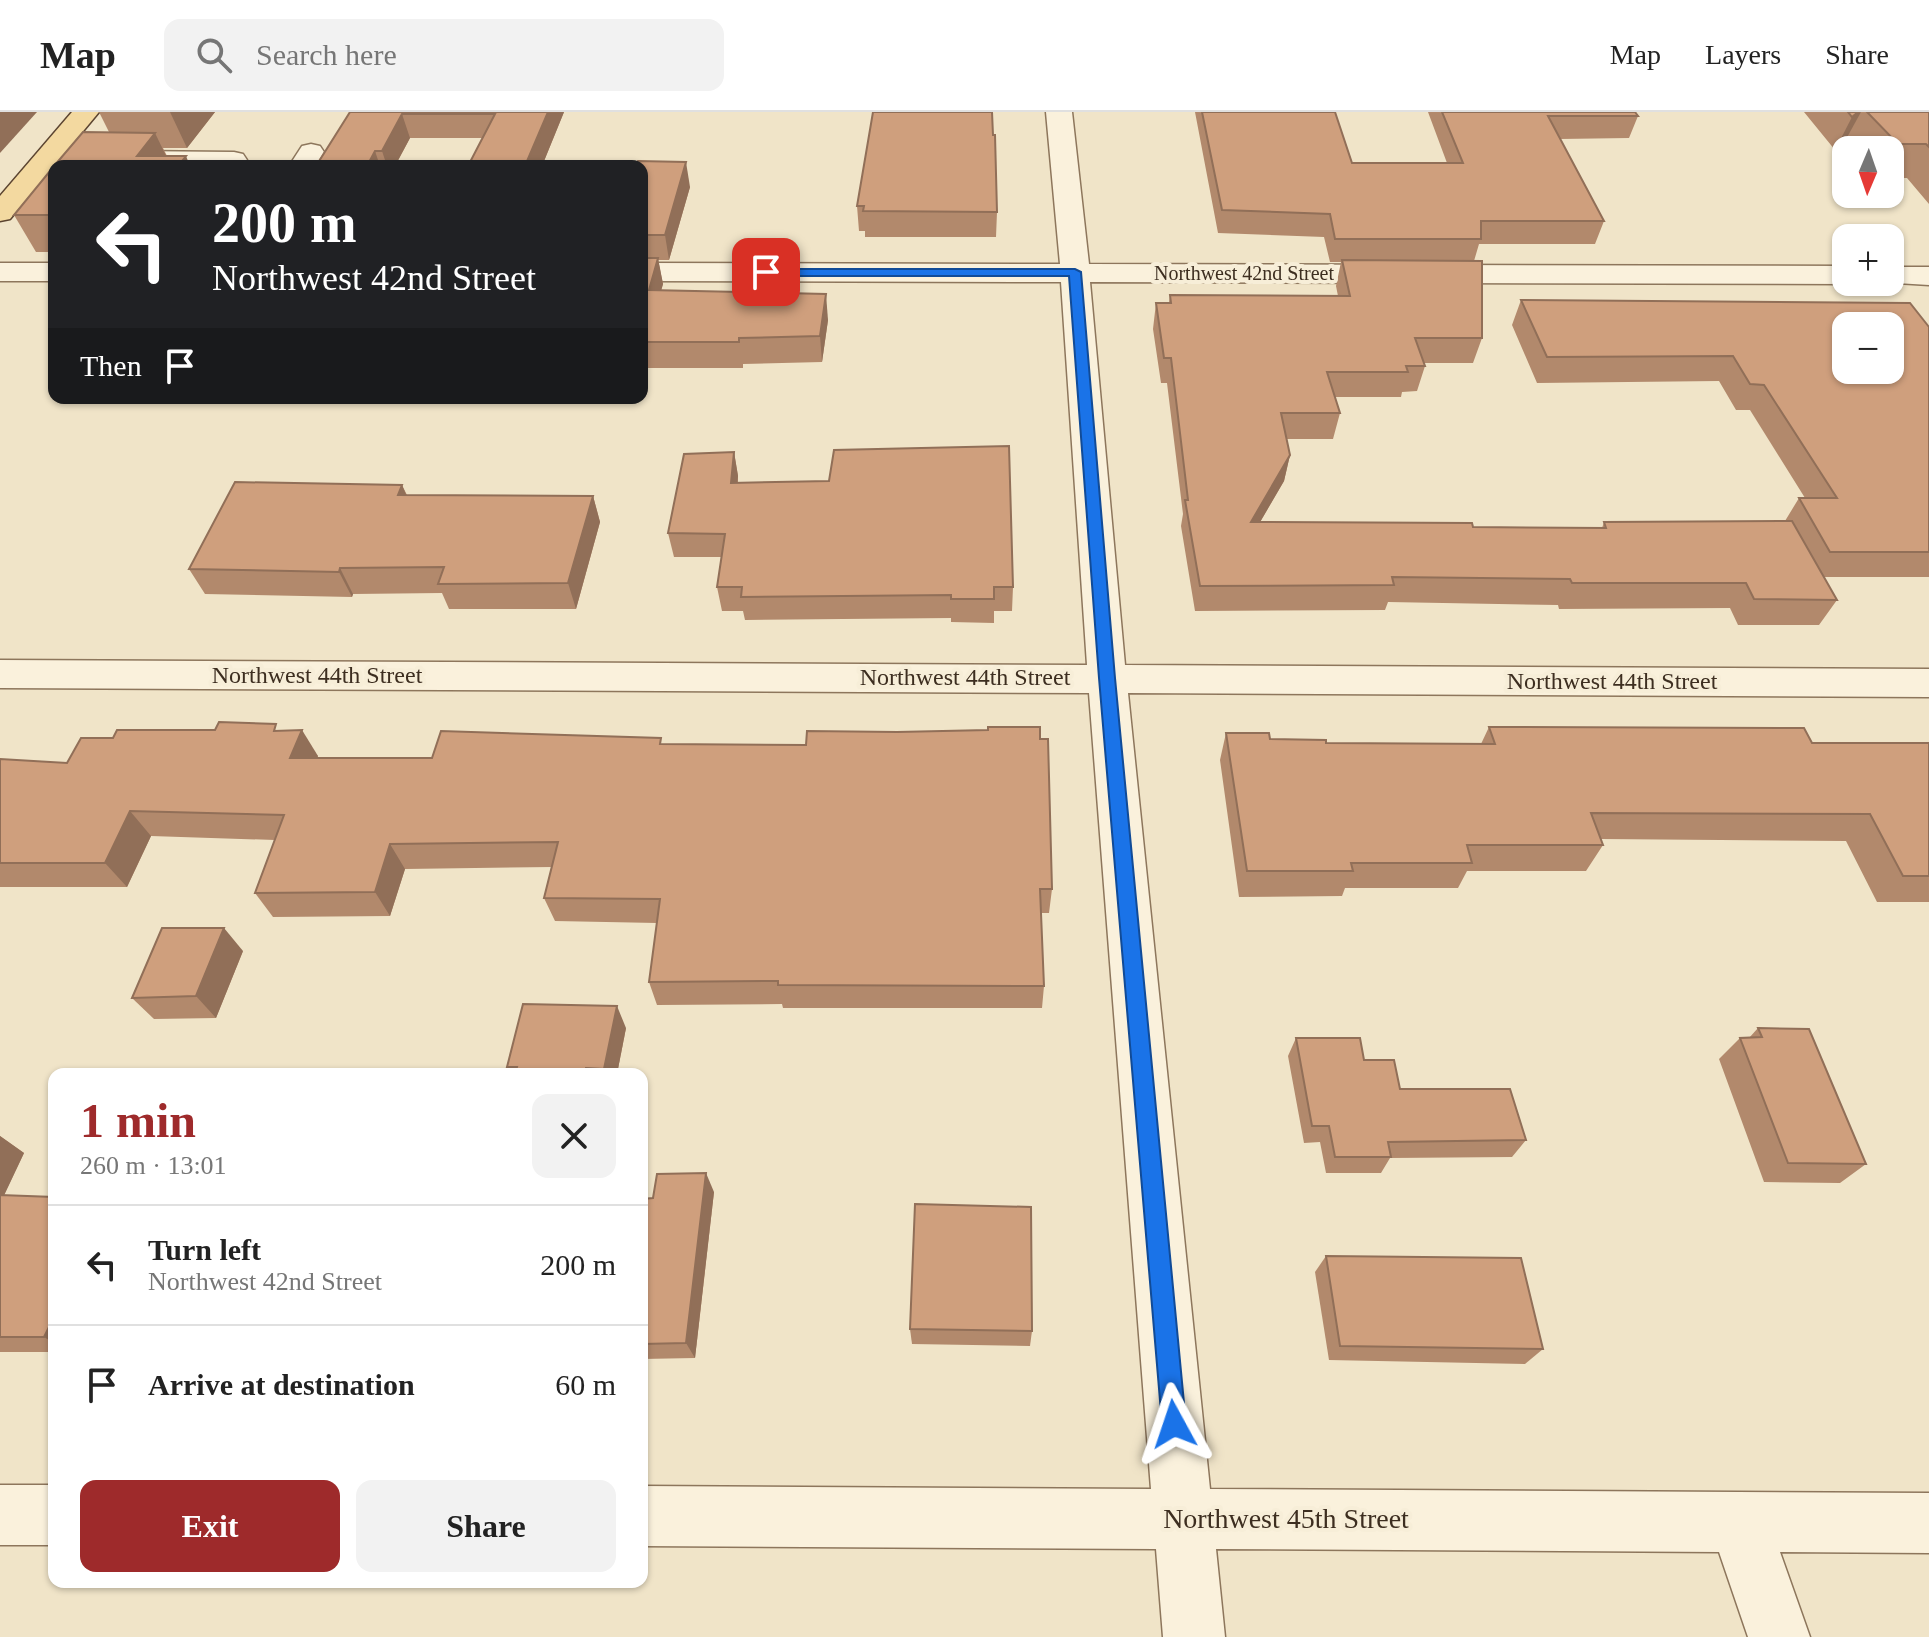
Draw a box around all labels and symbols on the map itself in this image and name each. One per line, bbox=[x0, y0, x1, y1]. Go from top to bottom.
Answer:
north arrow bbox=[1832, 136, 1904, 208]
pin bbox=[732, 238, 800, 306]
street label: Northwest 42nd Street bbox=[1154, 262, 1334, 284]
street label: Northwest 44th Street bbox=[212, 662, 423, 688]
street label: Northwest 44th Street bbox=[860, 664, 1071, 690]
street label: Northwest 44th Street bbox=[1507, 668, 1718, 694]
position arrow bbox=[1132, 1382, 1216, 1466]
street label: Northwest 45th Street bbox=[1163, 1503, 1409, 1534]

